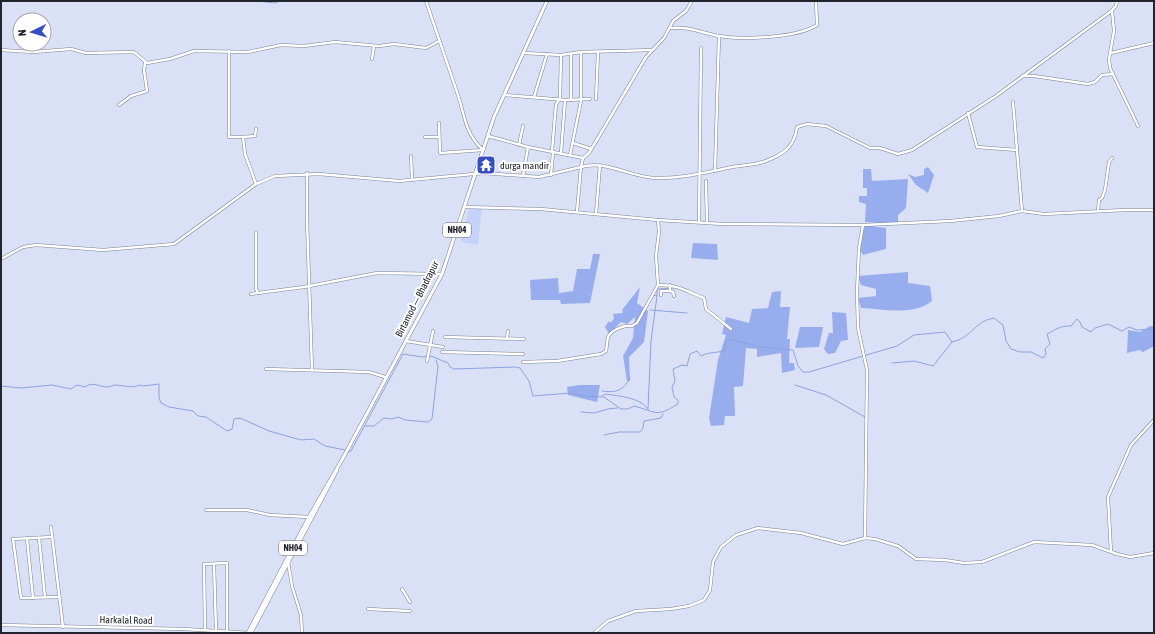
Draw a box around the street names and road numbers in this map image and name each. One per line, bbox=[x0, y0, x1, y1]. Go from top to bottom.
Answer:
road number: NH04 bbox=[443, 223, 471, 237]
street label: Birtamod — Bhadrapur bbox=[393, 258, 441, 339]
road number: NH04 bbox=[279, 541, 307, 555]
street label: Harkalal Road bbox=[99, 614, 153, 626]

